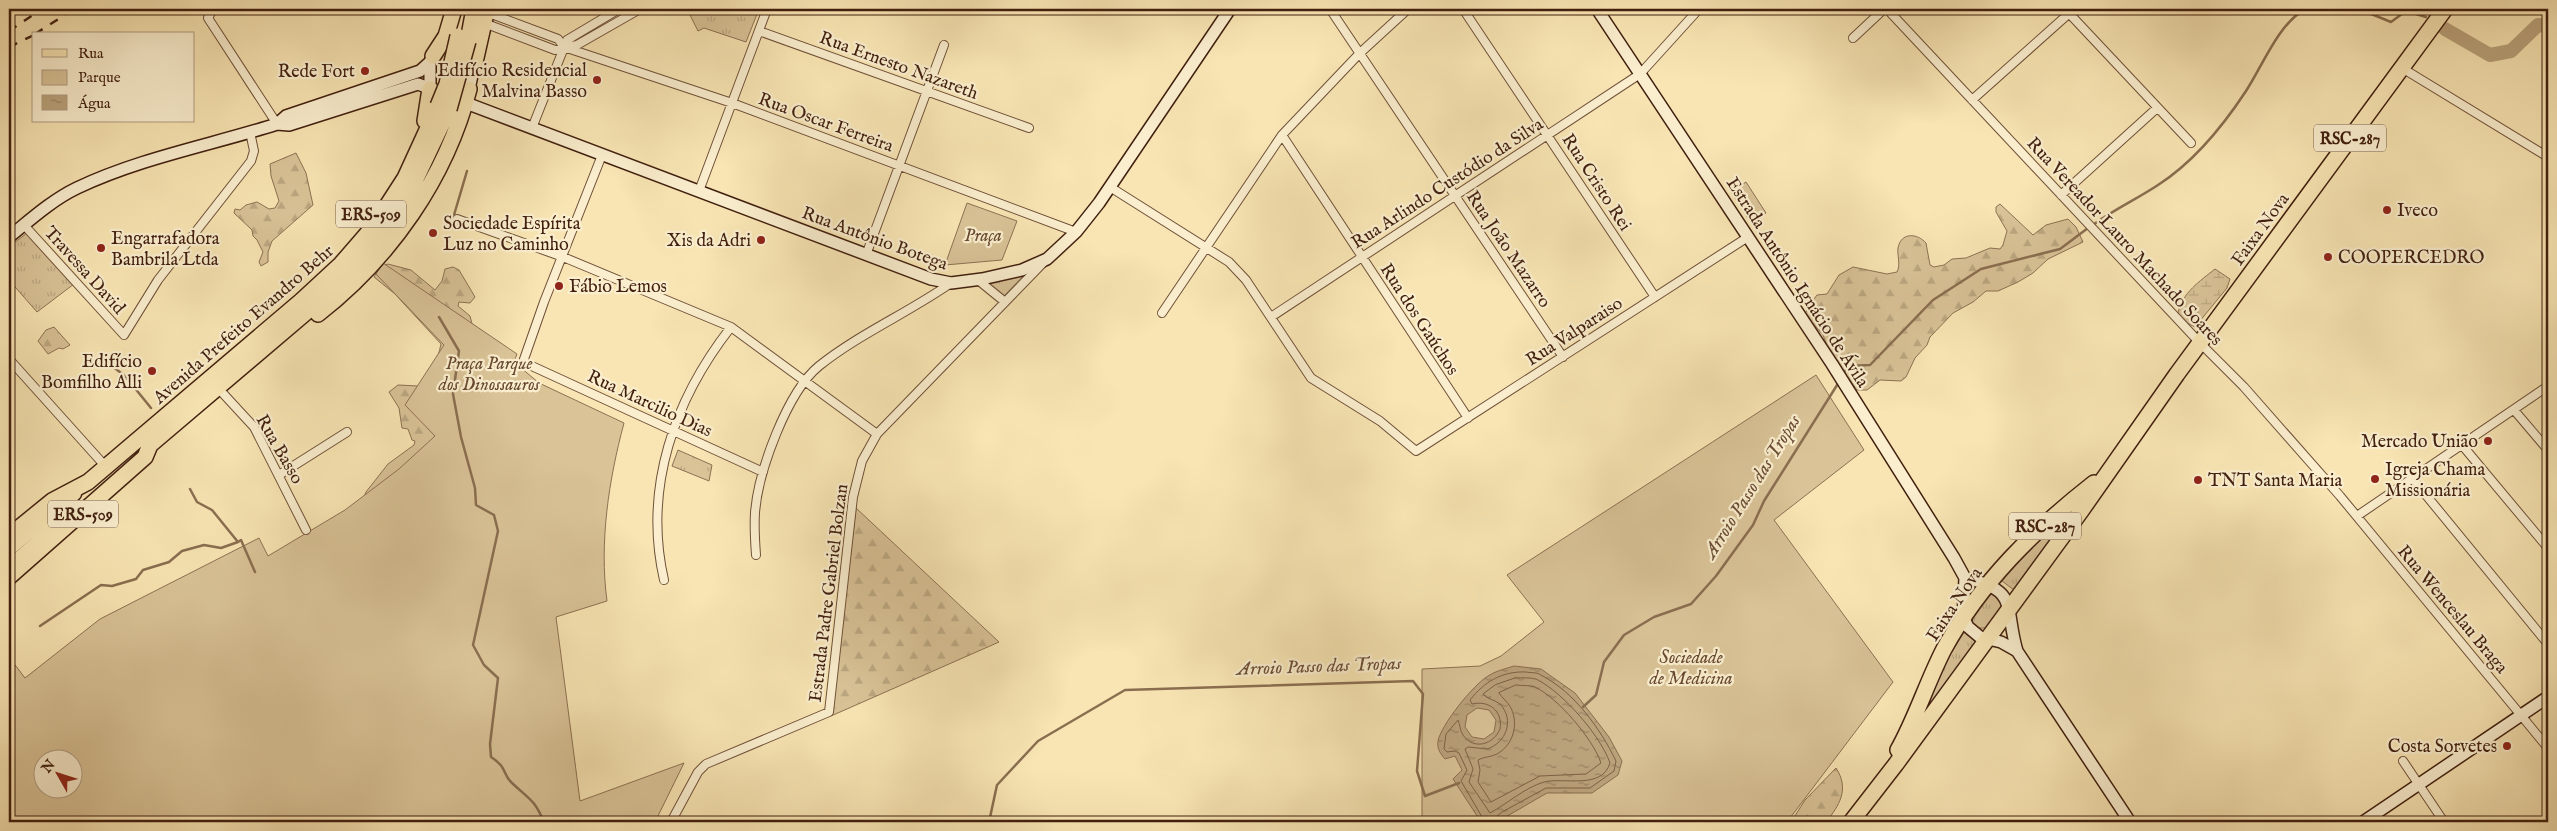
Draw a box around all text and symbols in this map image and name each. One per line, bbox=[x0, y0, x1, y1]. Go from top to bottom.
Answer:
street label: Rua Ernesto Nazareth bbox=[816, 27, 981, 106]
legend bbox=[32, 32, 195, 122]
text: Rua bbox=[78, 44, 104, 63]
place label: Edifício Residencial Malvina Basso bbox=[437, 60, 587, 104]
place label: Rede Fort bbox=[278, 61, 355, 84]
marker: Rede Fort bbox=[359, 65, 371, 77]
text: Parque bbox=[78, 68, 121, 87]
marker: Edifício Residencial Malvina Basso bbox=[591, 74, 603, 86]
street label: Rua Oscar Ferreira bbox=[755, 88, 896, 159]
text: Água bbox=[77, 94, 111, 113]
street label: Rua Arlindo Custódio da Silva bbox=[1348, 113, 1548, 255]
road number: RSC-287 bbox=[2314, 125, 2386, 152]
street label: Rua Cristo Rei bbox=[1556, 130, 1636, 236]
street label: Rua Vereador Lauro Machado Soares bbox=[2021, 133, 2227, 351]
street label: Estrada Antônio Ignácio de Ávila bbox=[1720, 172, 1875, 392]
street label: Rua João Mazarro bbox=[1460, 187, 1556, 313]
street label: Faixa Nova bbox=[2227, 189, 2295, 271]
road number: ERS-509 bbox=[336, 200, 406, 228]
place label: Iveco bbox=[2397, 200, 2438, 223]
street label: Rua Antônio Botega bbox=[798, 202, 951, 277]
marker: Iveco bbox=[2381, 204, 2393, 216]
place label: Sociedade Espírita Luz no Caminho bbox=[443, 213, 581, 257]
street label: Travessa David bbox=[38, 222, 130, 320]
park label: Praça bbox=[964, 225, 1002, 248]
marker: Sociedade Espírita Luz no Caminho bbox=[427, 227, 439, 239]
place label: Engarrafadora Bambrila Ltda bbox=[111, 228, 220, 272]
place label: Xis da Adri bbox=[667, 230, 751, 253]
marker: Xis da Adri bbox=[755, 234, 767, 246]
street label: Avenida Prefeito Evandro Behr bbox=[148, 240, 339, 411]
marker: Engarrafadora Bambrila Ltda bbox=[95, 242, 107, 254]
place label: COOPERCEDRO bbox=[2338, 247, 2485, 270]
marker: COOPERCEDRO bbox=[2322, 251, 2334, 263]
street label: Rua dos Gaúchos bbox=[1374, 259, 1463, 380]
place label: Fábio Lemos bbox=[569, 276, 667, 299]
marker: Fábio Lemos bbox=[553, 280, 565, 292]
street label: Rua Valparaiso bbox=[1522, 292, 1628, 372]
place label: Edifício Bomfilho Alli bbox=[41, 351, 142, 395]
park label: Praça Parque dos Dinossauros bbox=[437, 353, 540, 397]
marker: Edifício Bomfilho Alli bbox=[146, 365, 158, 377]
street label: Rua Marcilio Dias bbox=[583, 365, 715, 443]
water label: Arroio Passo das Tropas bbox=[1698, 410, 1807, 565]
street label: Rua Basso bbox=[250, 411, 308, 489]
place label: Mercado União bbox=[2361, 431, 2478, 454]
marker: Mercado União bbox=[2482, 435, 2494, 447]
place label: Igreja Chama Missionária bbox=[2385, 459, 2485, 503]
place label: TNT Santa Maria bbox=[2208, 470, 2342, 493]
marker: Igreja Chama Missionária bbox=[2369, 473, 2381, 485]
marker: TNT Santa Maria bbox=[2192, 474, 2204, 486]
street label: Estrada Padre Gabriel Bolzan bbox=[805, 482, 854, 703]
road number: ERS-509 bbox=[48, 500, 118, 528]
road number: RSC-287 bbox=[2009, 512, 2081, 540]
street label: Rua Wenceslau Braga bbox=[2391, 541, 2513, 679]
street label: Faixa Nova bbox=[1922, 563, 1989, 646]
park label: Sociedade de Medicina bbox=[1649, 647, 1732, 691]
water label: Arroio Passo das Tropas bbox=[1234, 652, 1402, 682]
place label: Costa Sorvetes bbox=[2388, 736, 2497, 759]
marker: Costa Sorvetes bbox=[2501, 740, 2513, 752]
north arrow bbox=[32, 748, 82, 798]
text: N bbox=[37, 756, 59, 778]

